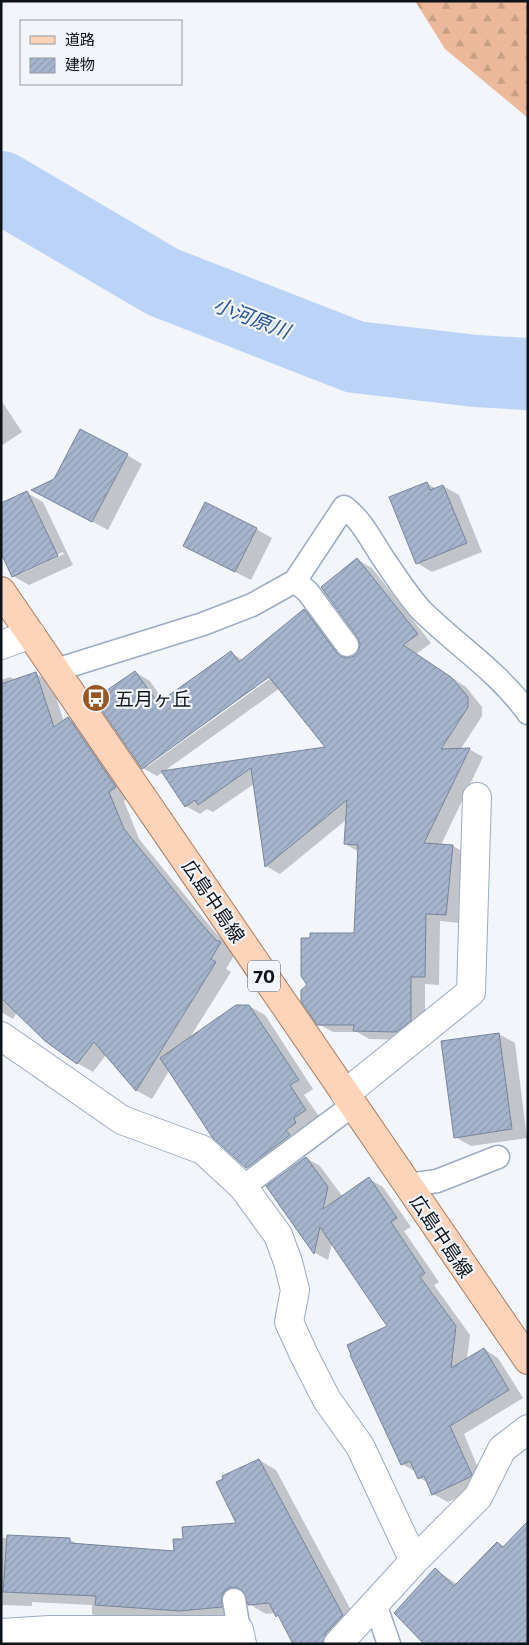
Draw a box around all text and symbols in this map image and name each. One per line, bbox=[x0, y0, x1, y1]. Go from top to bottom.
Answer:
legend bbox=[20, 20, 182, 85]
text: 道路 bbox=[65, 30, 95, 48]
text: 建物 bbox=[65, 55, 95, 73]
water label: 小河原川 bbox=[210, 291, 296, 343]
bus stop icon: 五月ヶ丘 bbox=[81, 683, 111, 713]
place label: 五月ヶ丘 bbox=[115, 687, 191, 710]
street label: 広島中島線 bbox=[178, 855, 250, 947]
road number: 70 bbox=[248, 960, 280, 991]
street label: 広島中島線 bbox=[406, 1190, 478, 1282]

